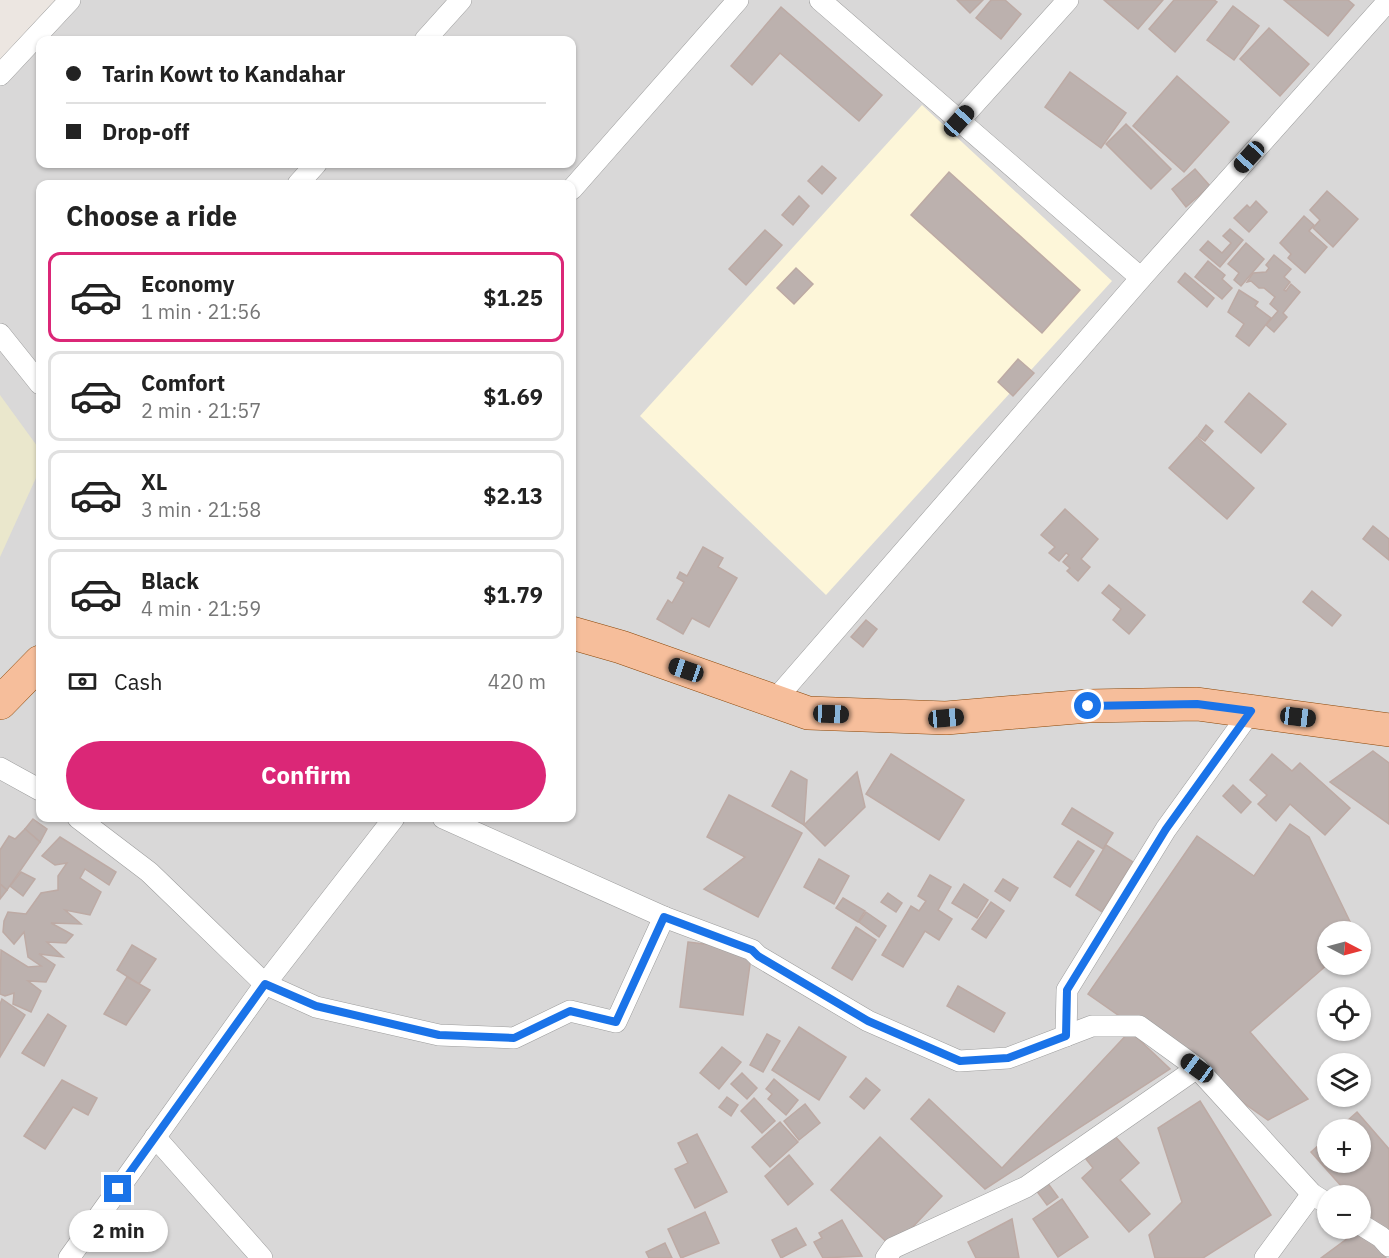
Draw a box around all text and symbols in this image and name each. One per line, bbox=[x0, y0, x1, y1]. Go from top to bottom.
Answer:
text: Tarin Kowt to Kandahar bbox=[102, 59, 345, 88]
car bbox=[940, 102, 978, 140]
text: Drop-off bbox=[102, 117, 189, 146]
car bbox=[1230, 138, 1268, 176]
text: Choose a ride bbox=[66, 198, 237, 233]
text: Economy bbox=[141, 269, 235, 298]
icon: car bbox=[69, 270, 123, 324]
text: $1.25 bbox=[483, 283, 543, 312]
text: 1 min · 21:56 bbox=[141, 298, 261, 325]
text: Comfort bbox=[141, 368, 225, 397]
icon: car bbox=[69, 369, 123, 423]
text: $1.69 bbox=[483, 382, 543, 411]
text: 2 min · 21:57 bbox=[141, 397, 261, 424]
text: XL bbox=[141, 467, 167, 496]
icon: car bbox=[69, 468, 123, 522]
text: $2.13 bbox=[483, 481, 543, 510]
text: 3 min · 21:58 bbox=[141, 496, 261, 523]
text: Black bbox=[141, 566, 199, 595]
icon: car bbox=[69, 567, 123, 621]
text: $1.79 bbox=[483, 580, 543, 609]
text: 4 min · 21:59 bbox=[141, 595, 261, 622]
car bbox=[666, 656, 706, 684]
icon: cash bbox=[66, 665, 99, 698]
text: Cash bbox=[114, 667, 163, 696]
text: 420 m bbox=[488, 668, 546, 695]
route start bbox=[1074, 692, 1101, 719]
car bbox=[813, 704, 849, 724]
car bbox=[1279, 706, 1317, 728]
car bbox=[927, 707, 965, 729]
button: Confirm bbox=[66, 741, 546, 810]
north arrow bbox=[1317, 921, 1371, 975]
map controls bbox=[1317, 921, 1371, 1239]
button: locate bbox=[1317, 987, 1371, 1041]
car bbox=[1177, 1050, 1217, 1086]
button: layers bbox=[1317, 1053, 1371, 1107]
button: + bbox=[1317, 1119, 1371, 1173]
route end bbox=[104, 1175, 131, 1202]
button: − bbox=[1317, 1185, 1371, 1239]
callout: 2 min bbox=[68, 1210, 168, 1252]
text: 2 min bbox=[92, 1217, 145, 1244]

